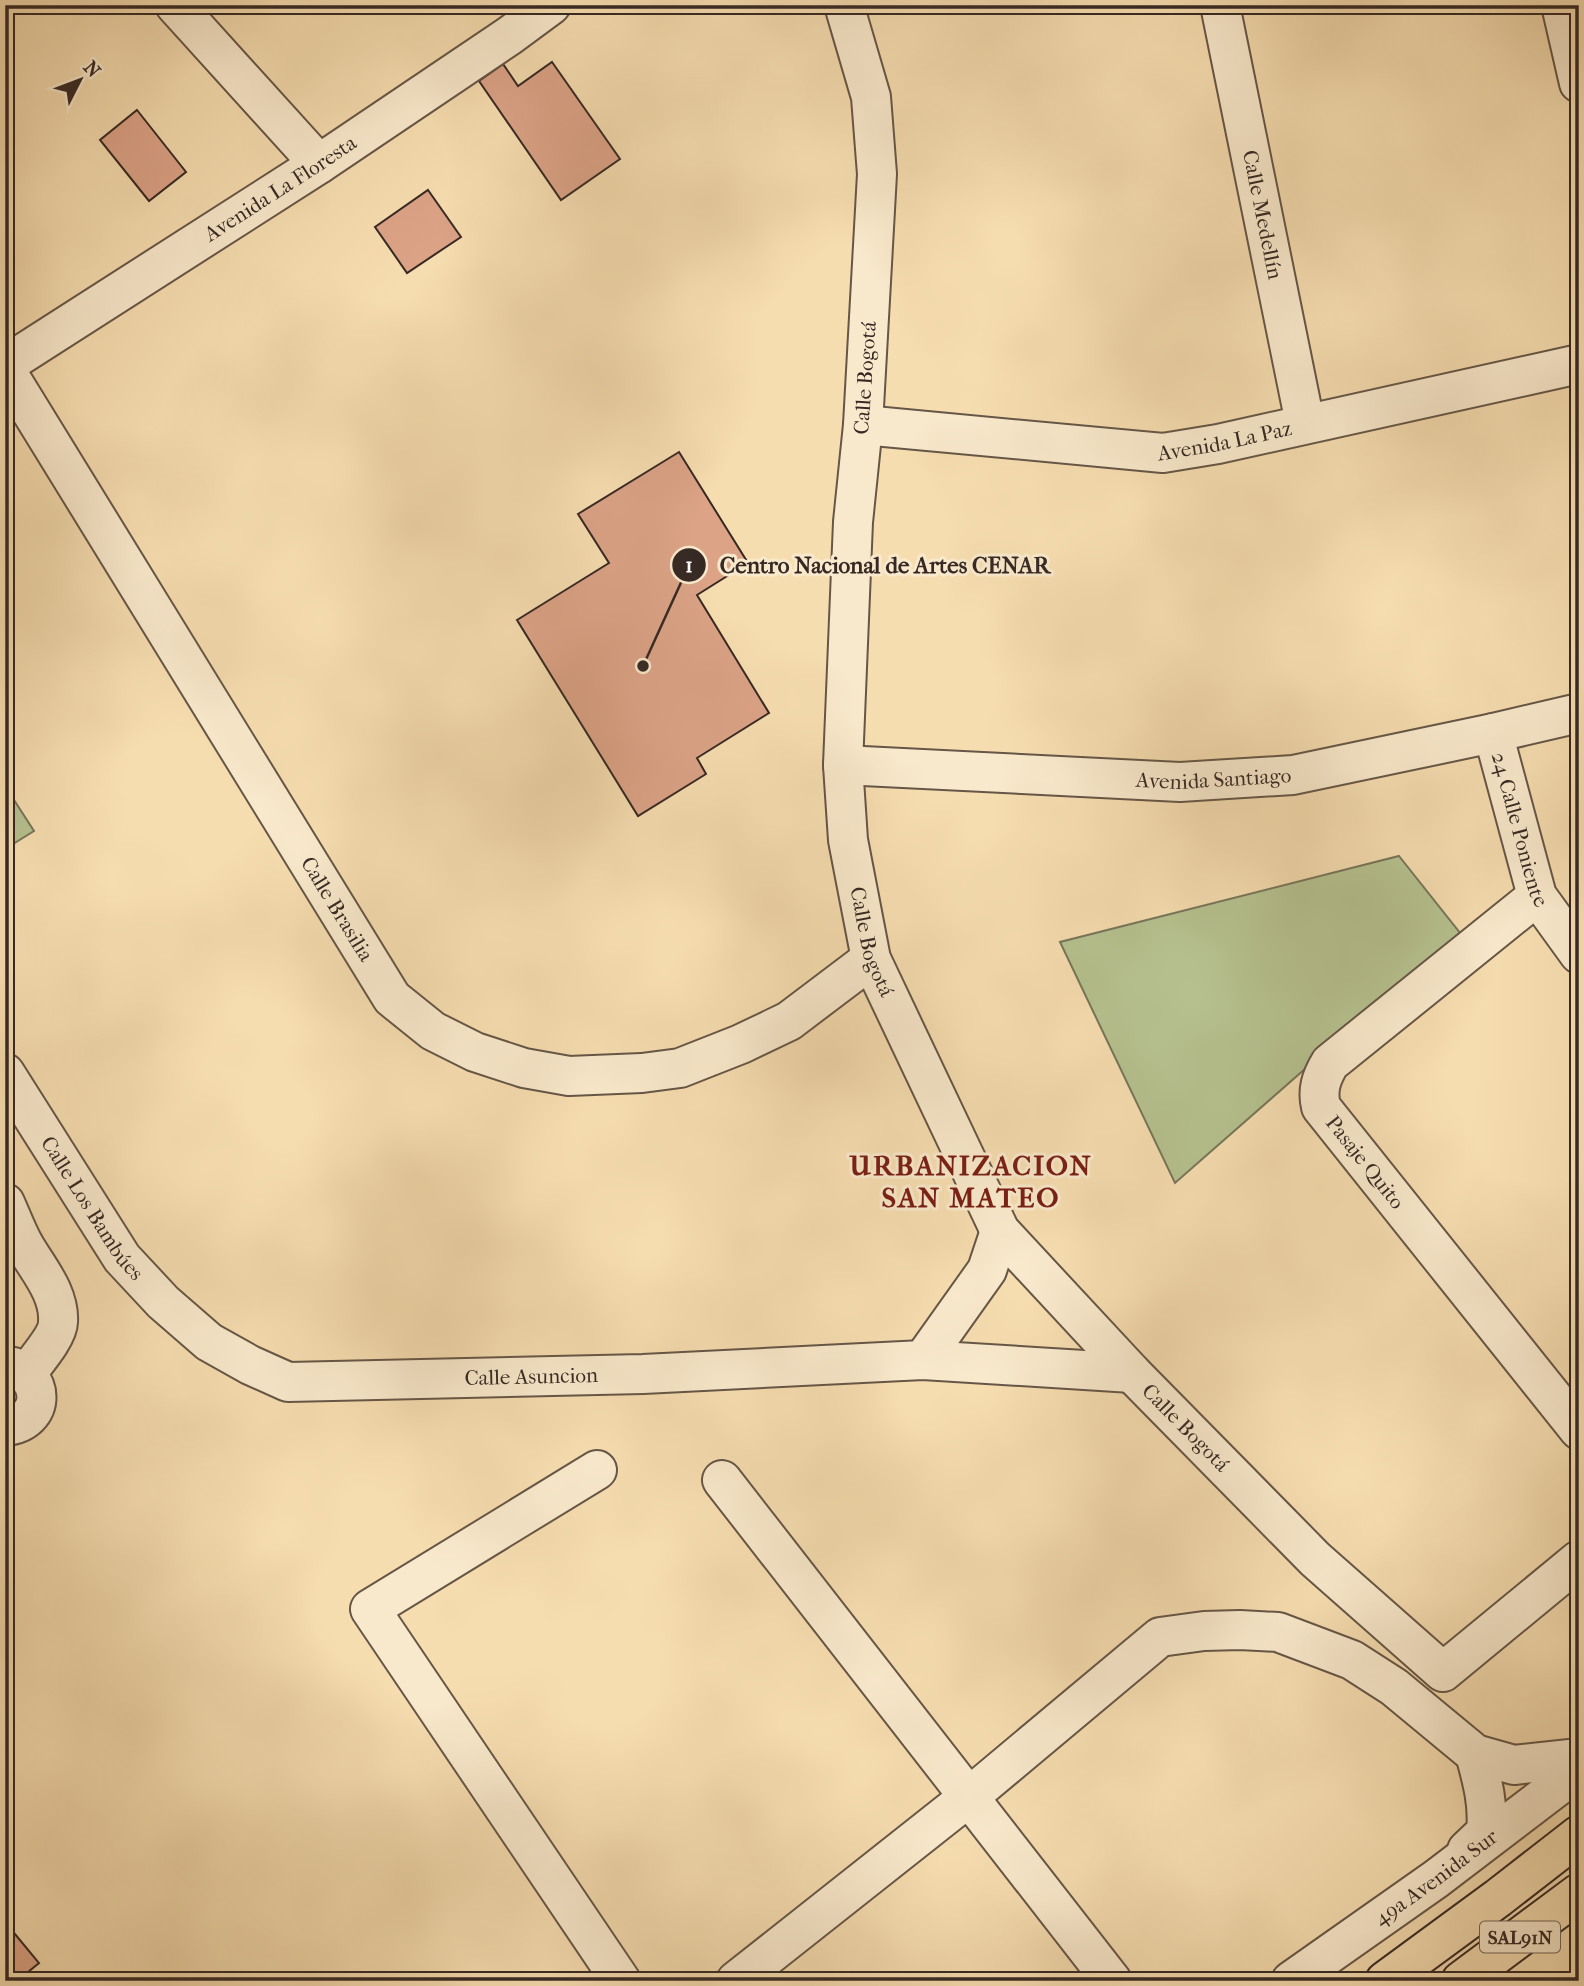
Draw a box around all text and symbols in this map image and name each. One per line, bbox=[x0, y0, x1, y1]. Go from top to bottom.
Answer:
north arrow bbox=[46, 46, 116, 116]
text: N bbox=[79, 57, 105, 82]
street label: Avenida La Floresta bbox=[199, 130, 361, 247]
street label: Calle Medellín bbox=[1238, 148, 1287, 281]
street label: Calle Bogotá bbox=[849, 320, 881, 435]
street label: Avenida La Paz bbox=[1155, 416, 1294, 466]
callout: Centro Nacional de Artes CENAR bbox=[671, 543, 1065, 587]
text: Centro Nacional de Artes CENAR bbox=[720, 552, 1052, 579]
text: 1 bbox=[685, 553, 693, 577]
street label: 24 Calle Poniente bbox=[1487, 750, 1553, 912]
street label: Avenida Santiago bbox=[1134, 763, 1292, 794]
street label: Calle Brasilia bbox=[296, 852, 379, 966]
street label: Calle Bogotá bbox=[845, 885, 899, 1001]
street label: Pasaje Quito bbox=[1321, 1111, 1410, 1214]
street label: Calle Los Bambúes bbox=[36, 1132, 149, 1285]
district label: URBANIZACION SAN MATEO bbox=[849, 1149, 1093, 1214]
street label: Calle Asuncion bbox=[464, 1363, 598, 1390]
street label: Calle Bogotá bbox=[1137, 1379, 1234, 1477]
street label: 49a Avenida Sur bbox=[1370, 1824, 1502, 1931]
road number: SAL91N bbox=[1480, 1922, 1560, 1952]

